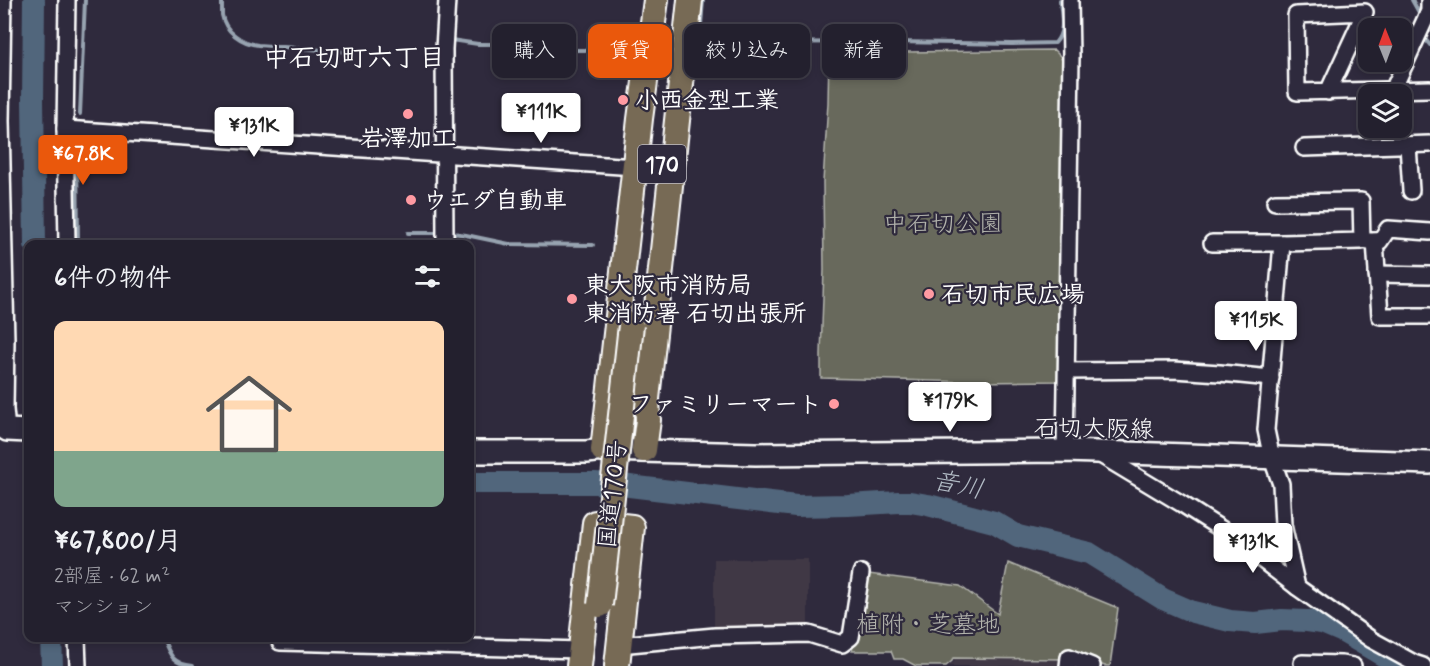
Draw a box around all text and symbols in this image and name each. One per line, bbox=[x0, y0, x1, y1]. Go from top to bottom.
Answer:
north arrow bbox=[1358, 18, 1412, 72]
map controls bbox=[1358, 18, 1412, 138]
chip: 購入 bbox=[492, 24, 576, 78]
chip: 賃貸 bbox=[588, 24, 672, 78]
chip: 絞り込み bbox=[684, 24, 810, 78]
chip: 新着 bbox=[822, 24, 906, 78]
district label: 中石切町六丁目 bbox=[263, 42, 445, 76]
button: layers bbox=[1358, 84, 1412, 138]
place label: 小西金型工業 bbox=[635, 86, 779, 117]
pin: ¥111K bbox=[499, 93, 583, 144]
marker: 小西金型工業 bbox=[616, 93, 630, 107]
text: ¥111K bbox=[516, 99, 566, 126]
pin: ¥131K bbox=[212, 107, 296, 158]
marker: 岩澤加工 bbox=[401, 107, 415, 121]
text: ¥131K bbox=[229, 113, 279, 140]
place label: 岩澤加工 bbox=[360, 124, 456, 155]
pin: ¥67.8K bbox=[34, 135, 132, 186]
text: ¥67.8K bbox=[52, 141, 114, 168]
road number: 170 bbox=[638, 145, 686, 183]
place label: ウエダ自動車 bbox=[423, 186, 567, 217]
marker: ウエダ自動車 bbox=[404, 193, 418, 207]
park label: 中石切公園 bbox=[883, 209, 1003, 240]
icon: filters bbox=[411, 260, 444, 293]
text: 6件の物件 bbox=[54, 262, 171, 296]
place label: 東大阪市消防局 東消防署 石切出張所 bbox=[584, 271, 806, 330]
place label: 石切市民広場 bbox=[941, 280, 1085, 311]
marker: 石切市民広場 bbox=[922, 287, 936, 301]
marker: 東大阪市消防局 東消防署 石切出張所 bbox=[565, 292, 579, 306]
pin: ¥115K bbox=[1214, 301, 1298, 352]
text: ¥115K bbox=[1229, 307, 1283, 334]
icon: home bbox=[195, 360, 303, 468]
pin: ¥179K bbox=[908, 382, 992, 433]
text: ¥179K bbox=[922, 388, 978, 415]
place label: ファミリーマート bbox=[629, 390, 822, 421]
marker: ファミリーマート bbox=[827, 397, 841, 411]
street label: 石切大阪線 bbox=[1034, 413, 1154, 446]
street label: 国道170号 bbox=[592, 438, 635, 550]
water label: 音川 bbox=[929, 464, 987, 508]
pin: ¥131K bbox=[1211, 523, 1295, 574]
text: ¥67,800/月 bbox=[54, 525, 182, 559]
text: ¥131K bbox=[1228, 529, 1278, 556]
text: 2部屋 · 62 m² bbox=[54, 563, 170, 590]
text: マンション bbox=[54, 594, 153, 621]
park label: 植附・芝墓地 bbox=[856, 610, 1000, 641]

